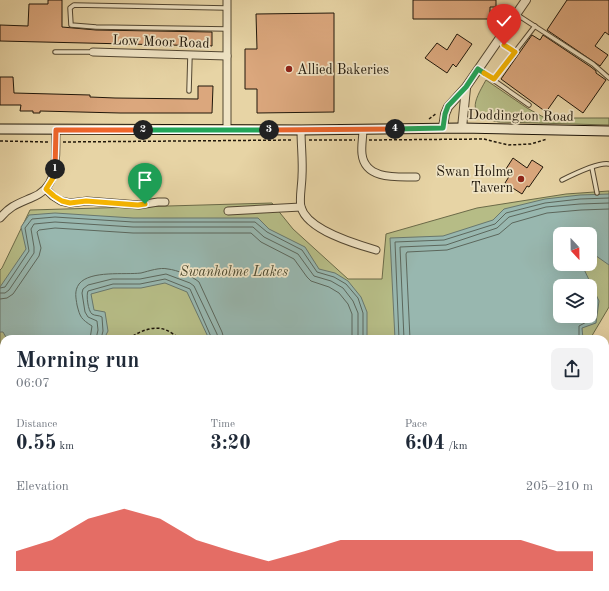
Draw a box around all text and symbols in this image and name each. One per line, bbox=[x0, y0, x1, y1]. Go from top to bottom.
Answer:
pin bbox=[487, 4, 521, 45]
icon: check bbox=[493, 10, 515, 32]
street label: Low Moor Road bbox=[112, 33, 210, 51]
place label: Allied Bakeries bbox=[297, 63, 389, 77]
marker: Allied Bakeries bbox=[284, 64, 294, 74]
street label: Doddington Road bbox=[468, 108, 574, 124]
pin: 4 bbox=[385, 119, 405, 139]
pin: 2 bbox=[133, 120, 153, 140]
pin: 3 bbox=[259, 120, 279, 140]
text: 4 bbox=[392, 123, 398, 134]
text: 2 bbox=[140, 124, 146, 135]
text: 3 bbox=[266, 124, 272, 135]
pin: 1 bbox=[45, 159, 65, 179]
text: 1 bbox=[52, 163, 58, 174]
pin bbox=[128, 163, 162, 204]
place label: Swan Holme Tavern bbox=[436, 165, 513, 195]
icon: arrive bbox=[134, 169, 156, 191]
marker: Swan Holme Tavern bbox=[516, 174, 526, 184]
north arrow bbox=[553, 227, 597, 271]
map controls bbox=[553, 227, 597, 323]
park label: Swanholme Lakes bbox=[180, 265, 288, 279]
button: layers bbox=[553, 279, 597, 323]
button: share bbox=[551, 348, 593, 390]
text: Morning run bbox=[16, 350, 139, 372]
text: 06:07 bbox=[16, 377, 50, 390]
text: Distance bbox=[16, 419, 57, 430]
text: Time bbox=[210, 419, 235, 430]
text: Pace bbox=[405, 419, 427, 430]
text: 0.55 bbox=[16, 434, 56, 454]
text: 3:20 bbox=[210, 434, 251, 454]
text: 6:04 bbox=[405, 434, 445, 454]
text: km bbox=[56, 441, 74, 452]
text: /km bbox=[445, 441, 468, 452]
text: Elevation bbox=[16, 480, 69, 493]
text: 205–210 m bbox=[526, 480, 593, 493]

